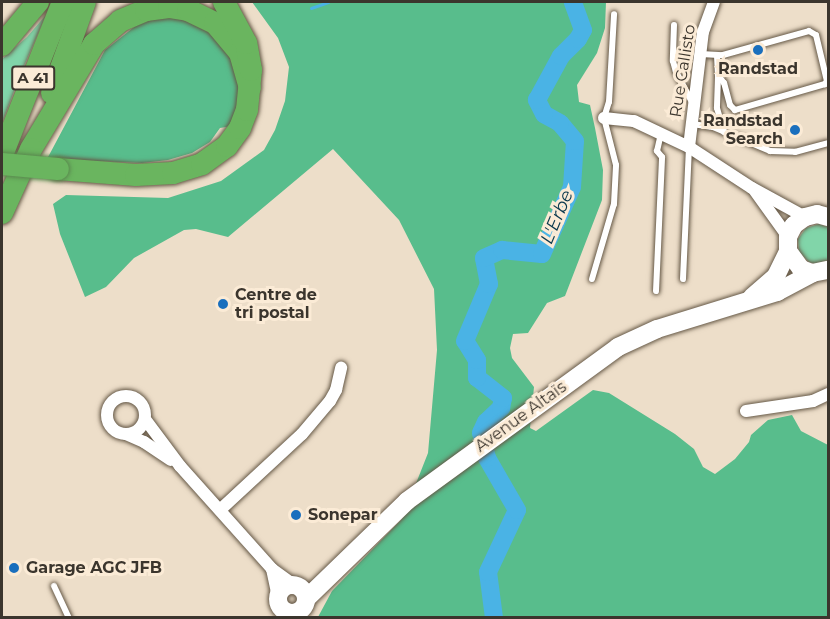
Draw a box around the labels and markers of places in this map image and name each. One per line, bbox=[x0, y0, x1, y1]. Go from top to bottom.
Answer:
marker: Randstad bbox=[751, 43, 765, 57]
place label: Randstad bbox=[718, 59, 798, 79]
place label: Randstad Search bbox=[703, 111, 783, 149]
marker: Randstad Search bbox=[788, 123, 802, 137]
place label: Centre de tri postal bbox=[235, 285, 317, 323]
marker: Centre de tri postal bbox=[216, 297, 230, 311]
place label: Sonepar bbox=[308, 505, 378, 525]
marker: Sonepar bbox=[289, 508, 303, 522]
place label: Garage AGC JFB bbox=[26, 558, 162, 578]
marker: Garage AGC JFB bbox=[7, 561, 21, 575]

